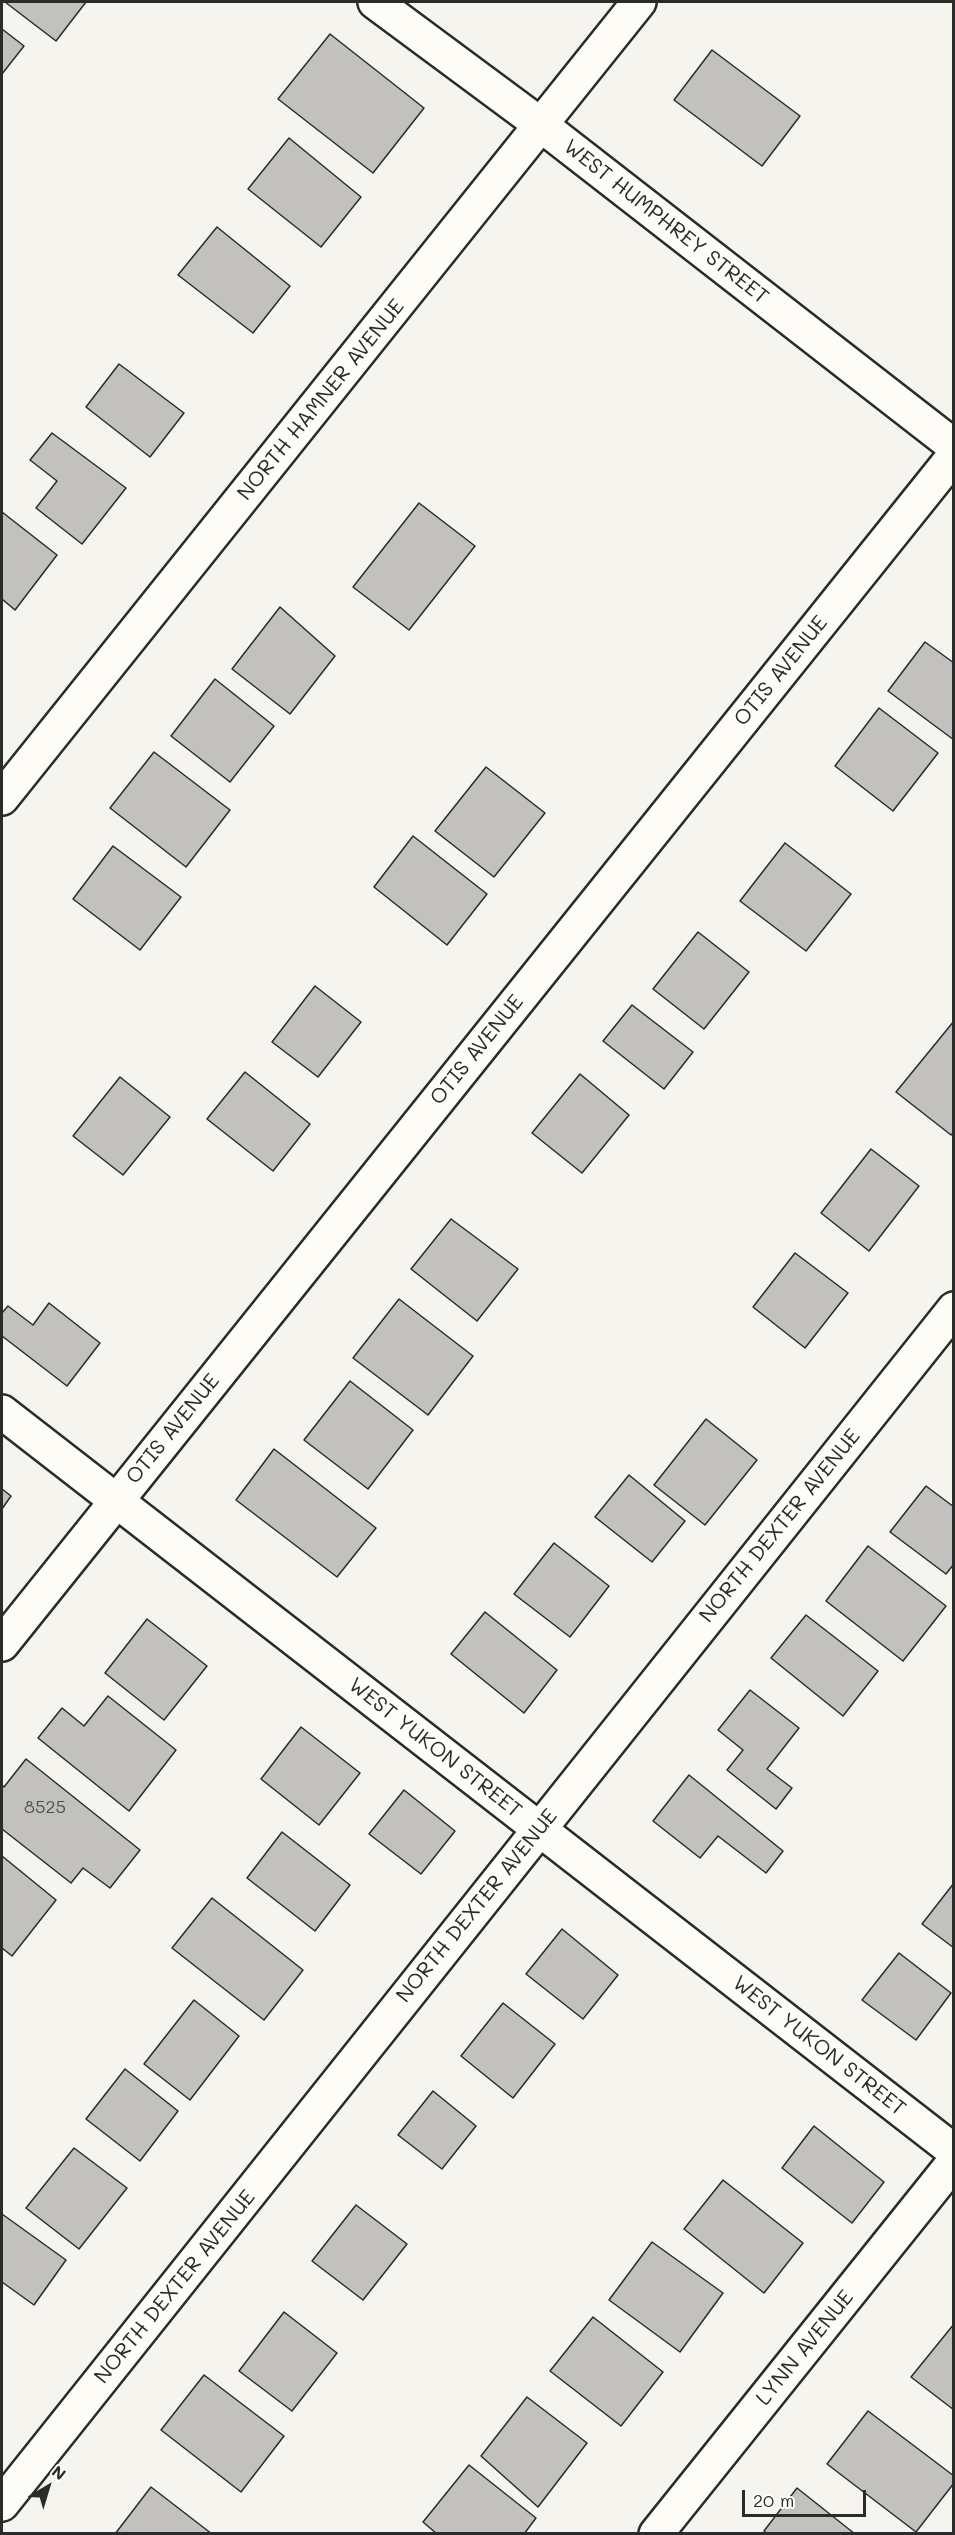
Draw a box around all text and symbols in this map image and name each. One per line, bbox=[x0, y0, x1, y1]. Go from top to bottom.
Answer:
street label: WEST HUMPHREY STREET bbox=[559, 134, 773, 310]
street label: NORTH HAMNER AVENUE bbox=[232, 294, 410, 506]
street label: OTIS AVENUE bbox=[729, 611, 833, 731]
street label: OTIS AVENUE bbox=[425, 990, 529, 1110]
street label: OTIS AVENUE bbox=[121, 1369, 225, 1489]
street label: NORTH DEXTER AVENUE bbox=[694, 1424, 866, 1628]
street label: WEST YUKON STREET bbox=[343, 1673, 527, 1823]
house number: 8525 bbox=[24, 1796, 66, 1818]
street label: NORTH DEXTER AVENUE bbox=[391, 1804, 563, 2008]
street label: WEST YUKON STREET bbox=[727, 1971, 911, 2121]
street label: NORTH DEXTER AVENUE bbox=[89, 2185, 261, 2389]
street label: LYNN AVENUE bbox=[751, 2285, 859, 2411]
north arrow bbox=[18, 2457, 78, 2517]
text: N bbox=[48, 2460, 71, 2484]
scale bar bbox=[745, 2478, 870, 2516]
text: 20 m bbox=[753, 2488, 794, 2512]

